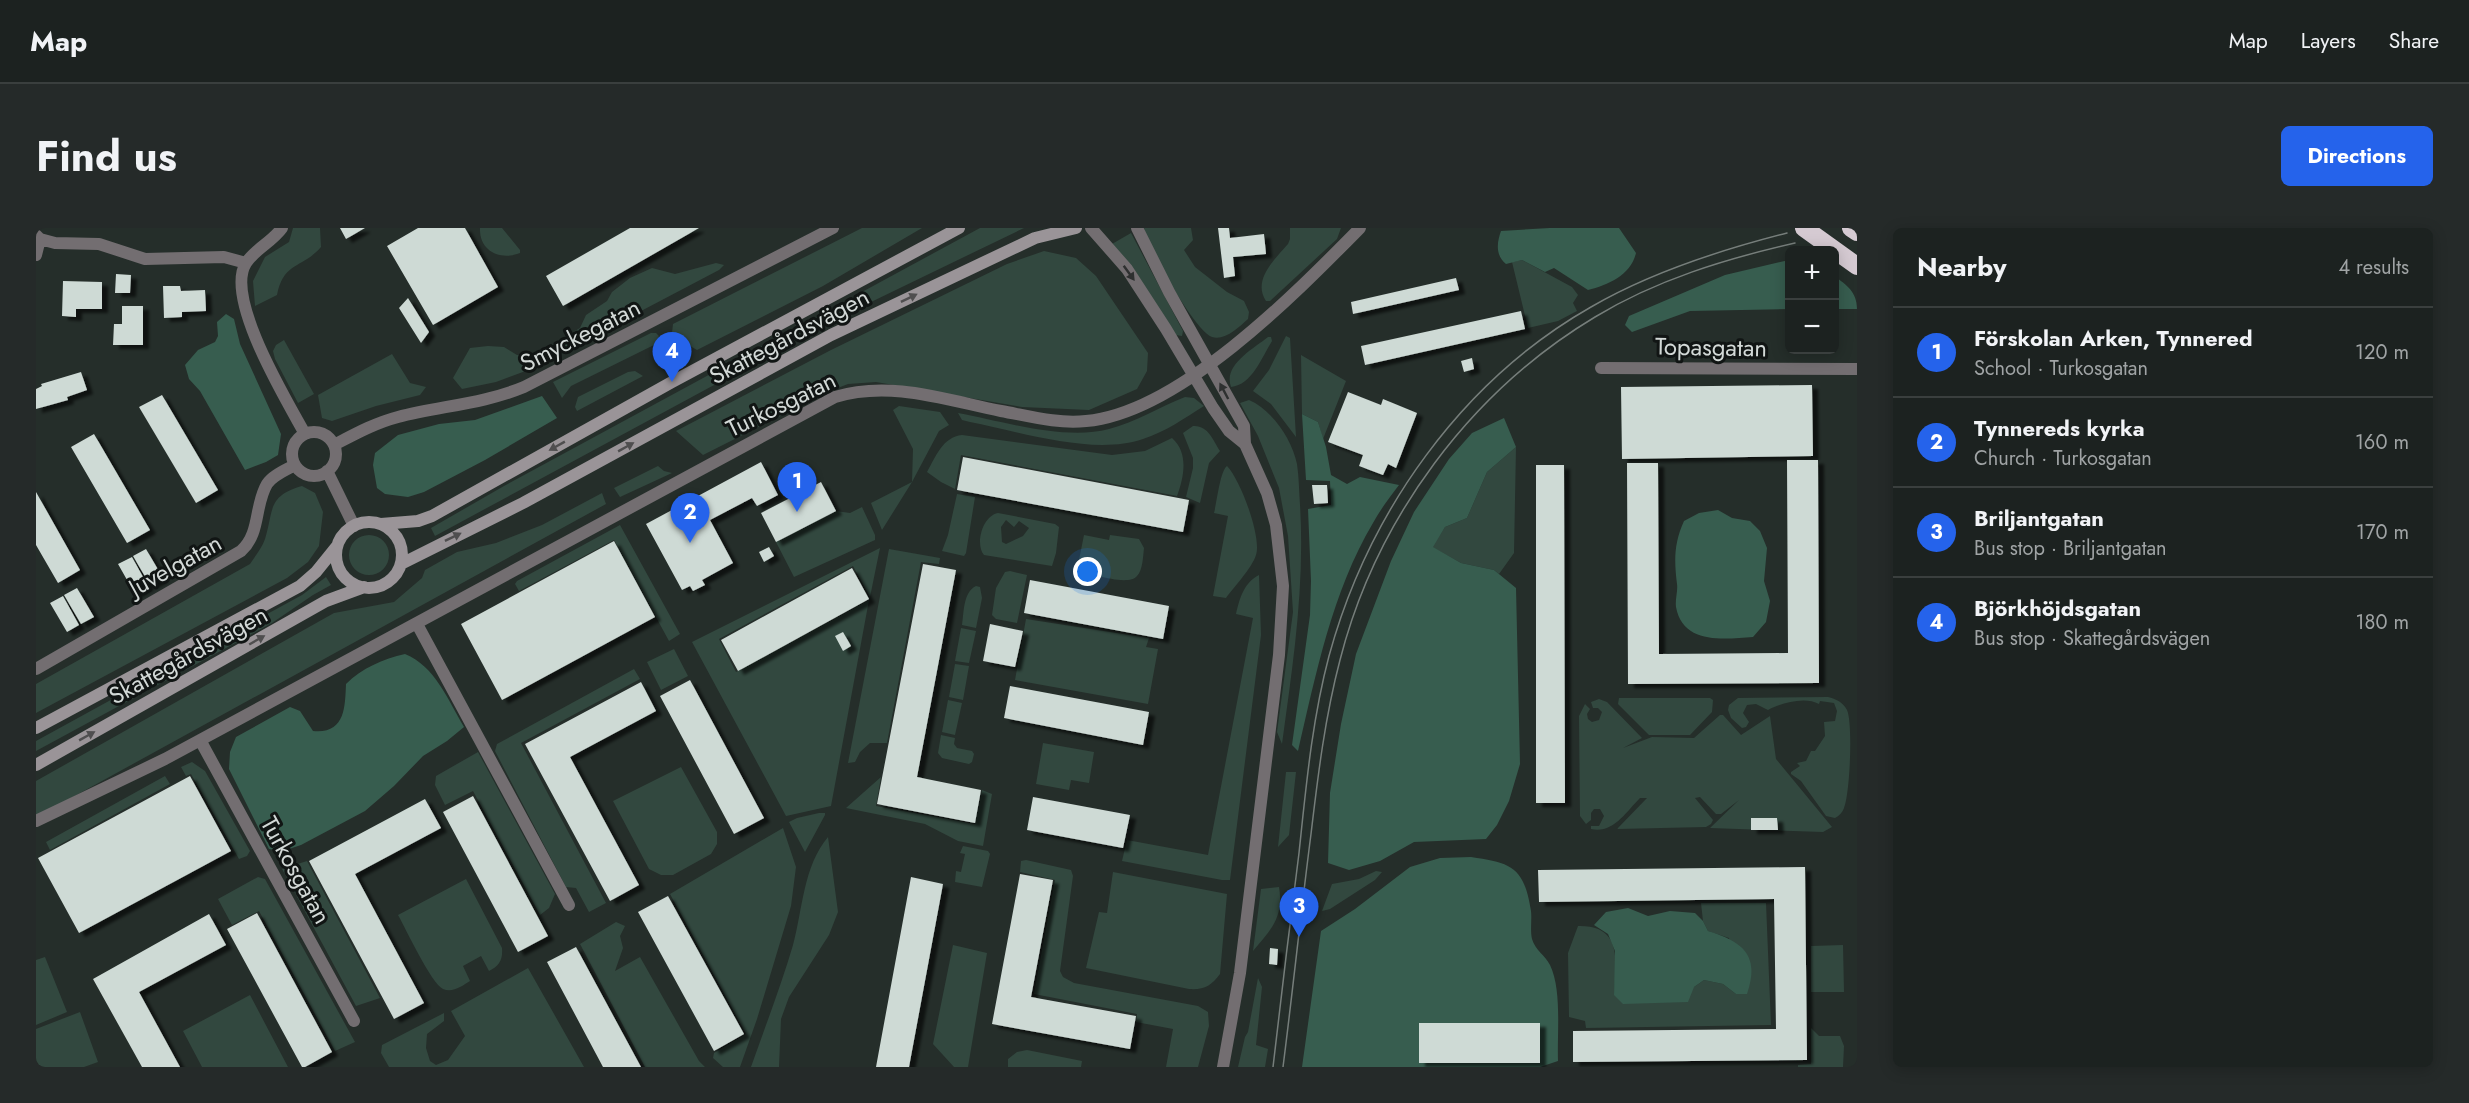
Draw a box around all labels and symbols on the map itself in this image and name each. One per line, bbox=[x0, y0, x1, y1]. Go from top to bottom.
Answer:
one-way arrow bbox=[1122, 265, 1134, 280]
street label: Skattegårdsvägen bbox=[703, 279, 875, 393]
street label: Smyckegatan bbox=[514, 290, 646, 380]
one-way arrow bbox=[901, 293, 918, 302]
street label: Topasgatan bbox=[1655, 329, 1767, 365]
pin: 4 bbox=[652, 332, 692, 382]
street label: Turkosgatan bbox=[720, 362, 842, 446]
one-way arrow bbox=[1219, 382, 1229, 399]
one-way arrow bbox=[549, 441, 566, 451]
one-way arrow bbox=[617, 442, 634, 452]
pin: 1 bbox=[778, 462, 816, 512]
pin: 2 bbox=[670, 494, 710, 543]
street label: Juvelgatan bbox=[119, 525, 228, 606]
one-way arrow bbox=[444, 533, 461, 542]
your location bbox=[1073, 557, 1102, 586]
street label: Skattegårdsvägen bbox=[102, 597, 274, 713]
one-way arrow bbox=[249, 635, 265, 646]
one-way arrow bbox=[79, 731, 96, 741]
street label: Turkosgatan bbox=[252, 810, 340, 930]
pin: 3 bbox=[1280, 888, 1318, 937]

